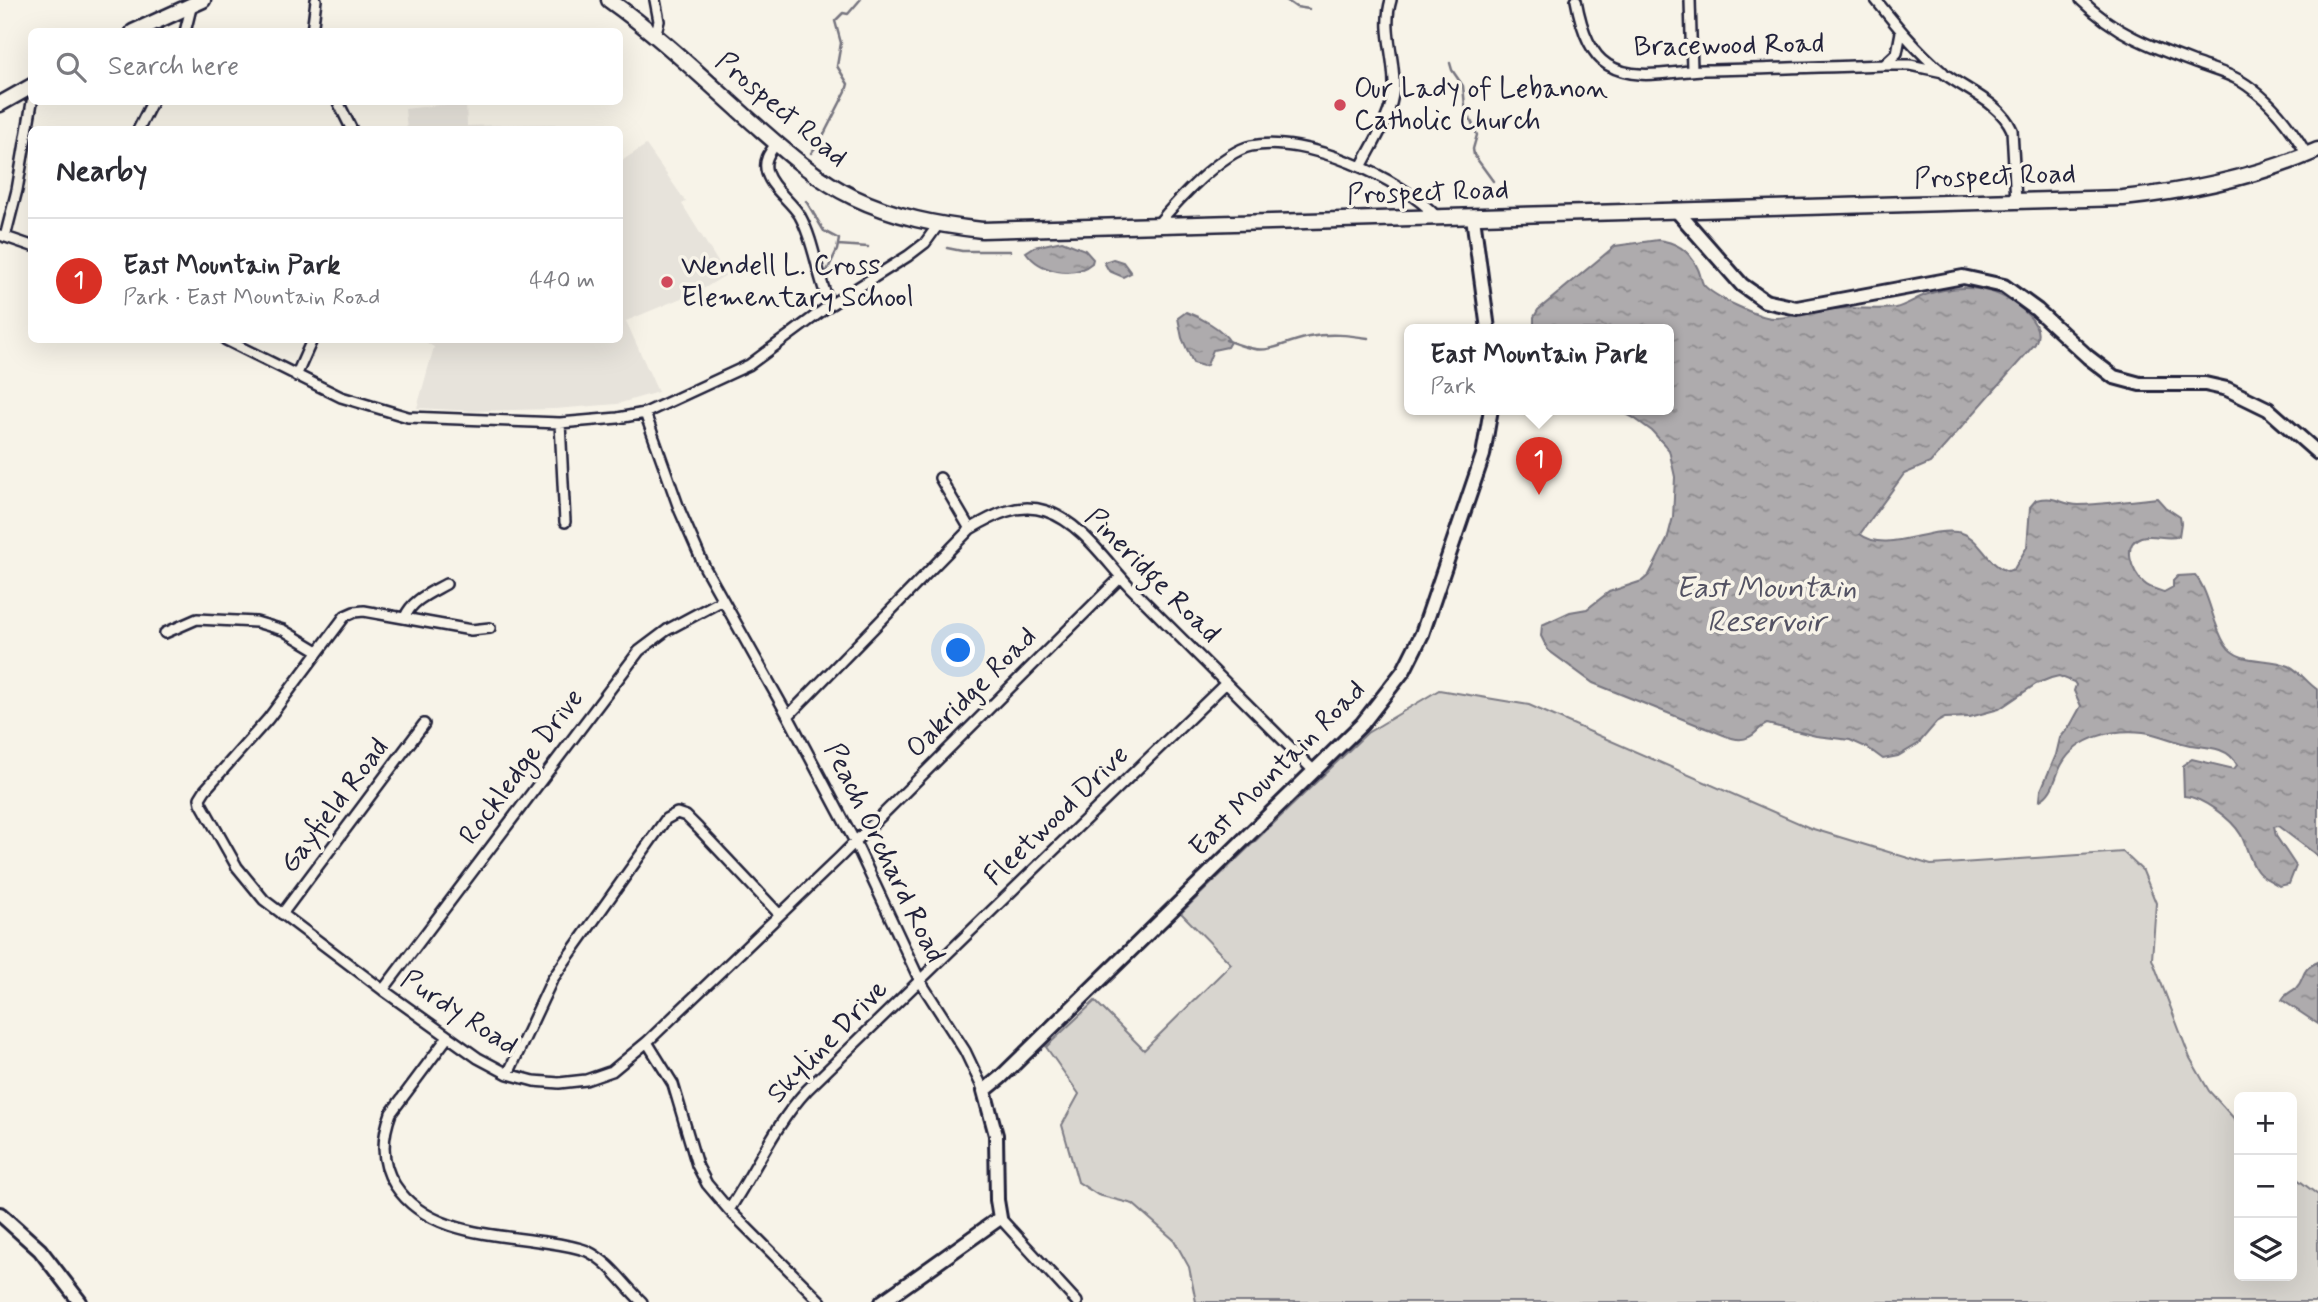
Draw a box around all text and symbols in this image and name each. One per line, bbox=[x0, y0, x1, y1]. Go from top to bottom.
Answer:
street label: Bracewood Road bbox=[1633, 26, 1825, 66]
search box bbox=[28, 28, 623, 105]
street label: Prospect Road bbox=[707, 44, 855, 176]
icon: search bbox=[52, 48, 90, 86]
text: Search here bbox=[108, 50, 239, 84]
place label: Our Lady of Lebanon Catholic Church bbox=[1354, 71, 1608, 140]
marker: Our Lady of Lebanon Catholic Church bbox=[1332, 97, 1348, 113]
text: Nearby bbox=[56, 152, 147, 191]
street label: Prospect Road bbox=[1913, 156, 2077, 198]
street label: Prospect Road bbox=[1346, 172, 1510, 214]
place label: Wendell L. Cross Elementary School bbox=[681, 248, 914, 317]
text: East Mountain Park bbox=[123, 249, 341, 283]
text: 1 bbox=[74, 266, 84, 296]
text: 440 m bbox=[529, 266, 595, 296]
marker: Wendell L. Cross Elementary School bbox=[659, 274, 675, 290]
text: Park · East Mountain Road bbox=[123, 283, 380, 313]
popup bbox=[1404, 324, 1674, 415]
text: East Mountain Park bbox=[1430, 338, 1648, 372]
text: Park bbox=[1430, 372, 1476, 402]
pin: 1 bbox=[1516, 437, 1562, 495]
street label: Pineridge Road bbox=[1074, 500, 1228, 654]
water label: East Mountain Reservoir bbox=[1675, 569, 1857, 642]
street label: Oakridge Road bbox=[898, 619, 1046, 767]
your location bbox=[941, 633, 975, 667]
street label: East Mountain Road bbox=[1182, 673, 1374, 865]
street label: Rockledge Drive bbox=[451, 681, 594, 854]
street label: Gayfield Road bbox=[272, 731, 398, 881]
street label: Peach Orchard Road bbox=[815, 737, 953, 969]
street label: Fleetwood Drive bbox=[976, 737, 1138, 895]
street label: Purdy Road bbox=[393, 961, 525, 1065]
street label: Skyline Drive bbox=[759, 972, 897, 1112]
map controls bbox=[2234, 1092, 2297, 1281]
button: + bbox=[2234, 1092, 2297, 1155]
button: − bbox=[2234, 1155, 2297, 1218]
button: layers bbox=[2234, 1218, 2297, 1281]

